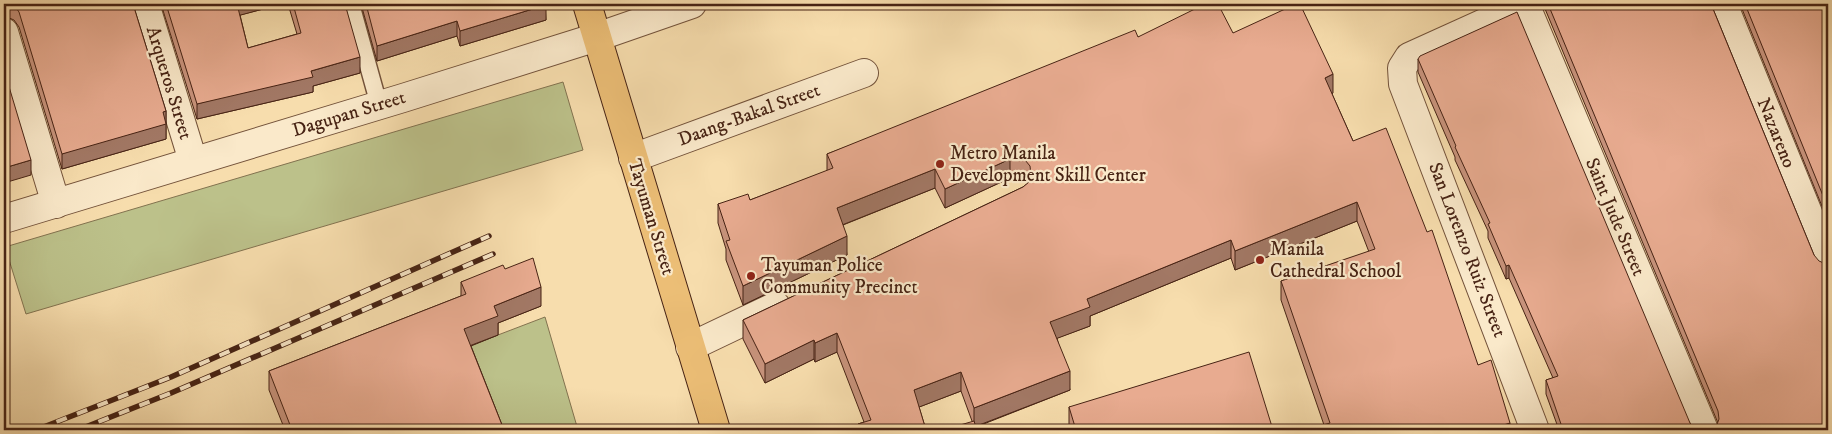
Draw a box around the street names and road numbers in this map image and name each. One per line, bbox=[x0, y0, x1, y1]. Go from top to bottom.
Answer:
street label: Arqueros Street bbox=[140, 24, 197, 143]
street label: Daang-Bakal Street bbox=[675, 79, 823, 151]
street label: Dagupan Street bbox=[290, 86, 408, 142]
street label: Nazareno bbox=[1752, 95, 1800, 171]
street label: Saint Jude Street bbox=[1580, 155, 1650, 279]
street label: Tayuman Street bbox=[622, 156, 680, 278]
street label: San Lorenzo Ruiz Street bbox=[1423, 159, 1511, 341]

